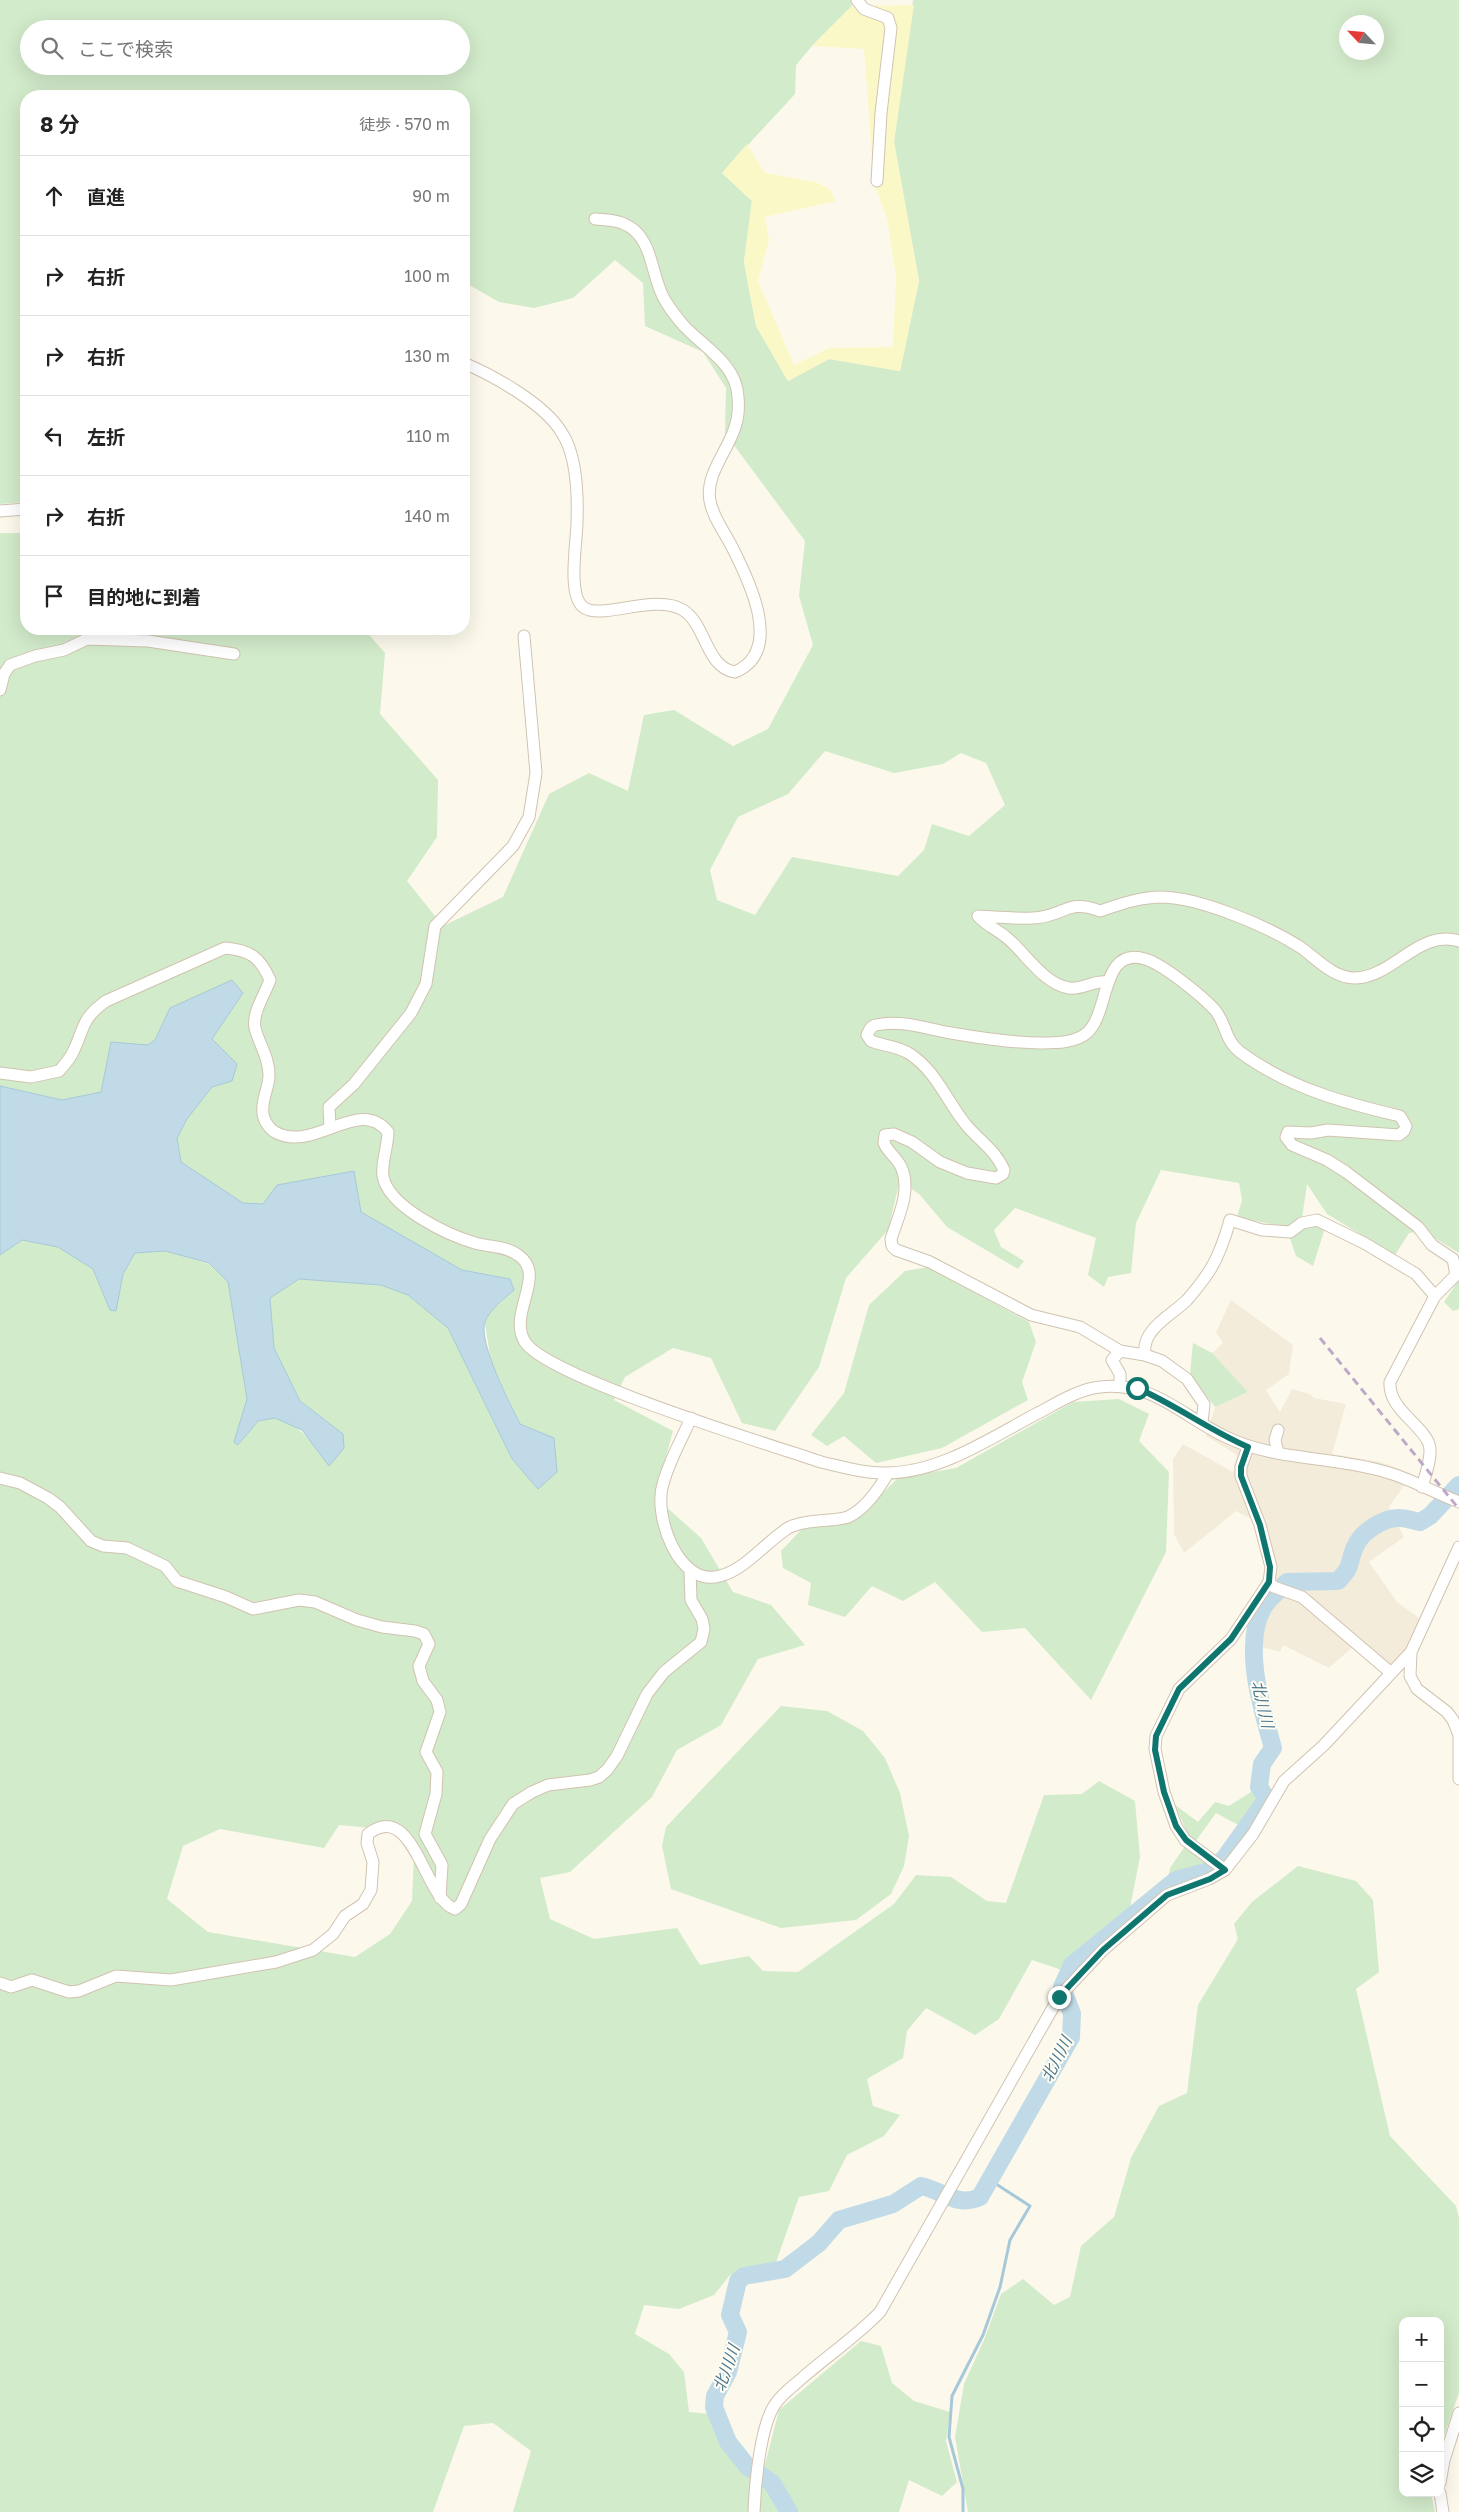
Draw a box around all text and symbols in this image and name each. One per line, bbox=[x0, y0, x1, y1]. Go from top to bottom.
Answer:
north arrow bbox=[1339, 15, 1384, 60]
search box bbox=[20, 20, 470, 75]
icon: search bbox=[38, 34, 66, 62]
text: ここで検索 bbox=[78, 37, 173, 60]
text: 8 分 bbox=[40, 111, 80, 137]
text: 徒歩 · 570 m bbox=[359, 114, 450, 134]
icon: ahead bbox=[40, 182, 68, 210]
text: 直進 bbox=[87, 185, 125, 208]
text: 90 m bbox=[412, 186, 450, 206]
icon: right bbox=[40, 262, 68, 290]
text: 右折 bbox=[87, 265, 125, 288]
text: 100 m bbox=[404, 266, 450, 286]
icon: right bbox=[40, 342, 68, 370]
text: 右折 bbox=[87, 345, 125, 368]
text: 130 m bbox=[405, 346, 450, 366]
icon: left bbox=[40, 422, 68, 450]
text: 左折 bbox=[87, 425, 125, 448]
text: 110 m bbox=[406, 426, 450, 446]
icon: right bbox=[40, 502, 68, 530]
text: 右折 bbox=[87, 505, 125, 528]
text: 140 m bbox=[404, 506, 450, 526]
icon: arrive bbox=[40, 582, 68, 610]
text: 目的地に到着 bbox=[87, 585, 201, 608]
route start bbox=[1126, 1377, 1149, 1400]
water label: 北川川 bbox=[1248, 1678, 1279, 1732]
route end bbox=[1048, 1986, 1071, 2009]
water label: 北川川 bbox=[1036, 2031, 1077, 2085]
map controls bbox=[1399, 2317, 1444, 2497]
button: + bbox=[1399, 2317, 1444, 2362]
water label: 北川川 bbox=[708, 2340, 744, 2394]
button: − bbox=[1399, 2362, 1444, 2407]
button: locate bbox=[1399, 2407, 1444, 2452]
button: layers bbox=[1399, 2452, 1444, 2497]

